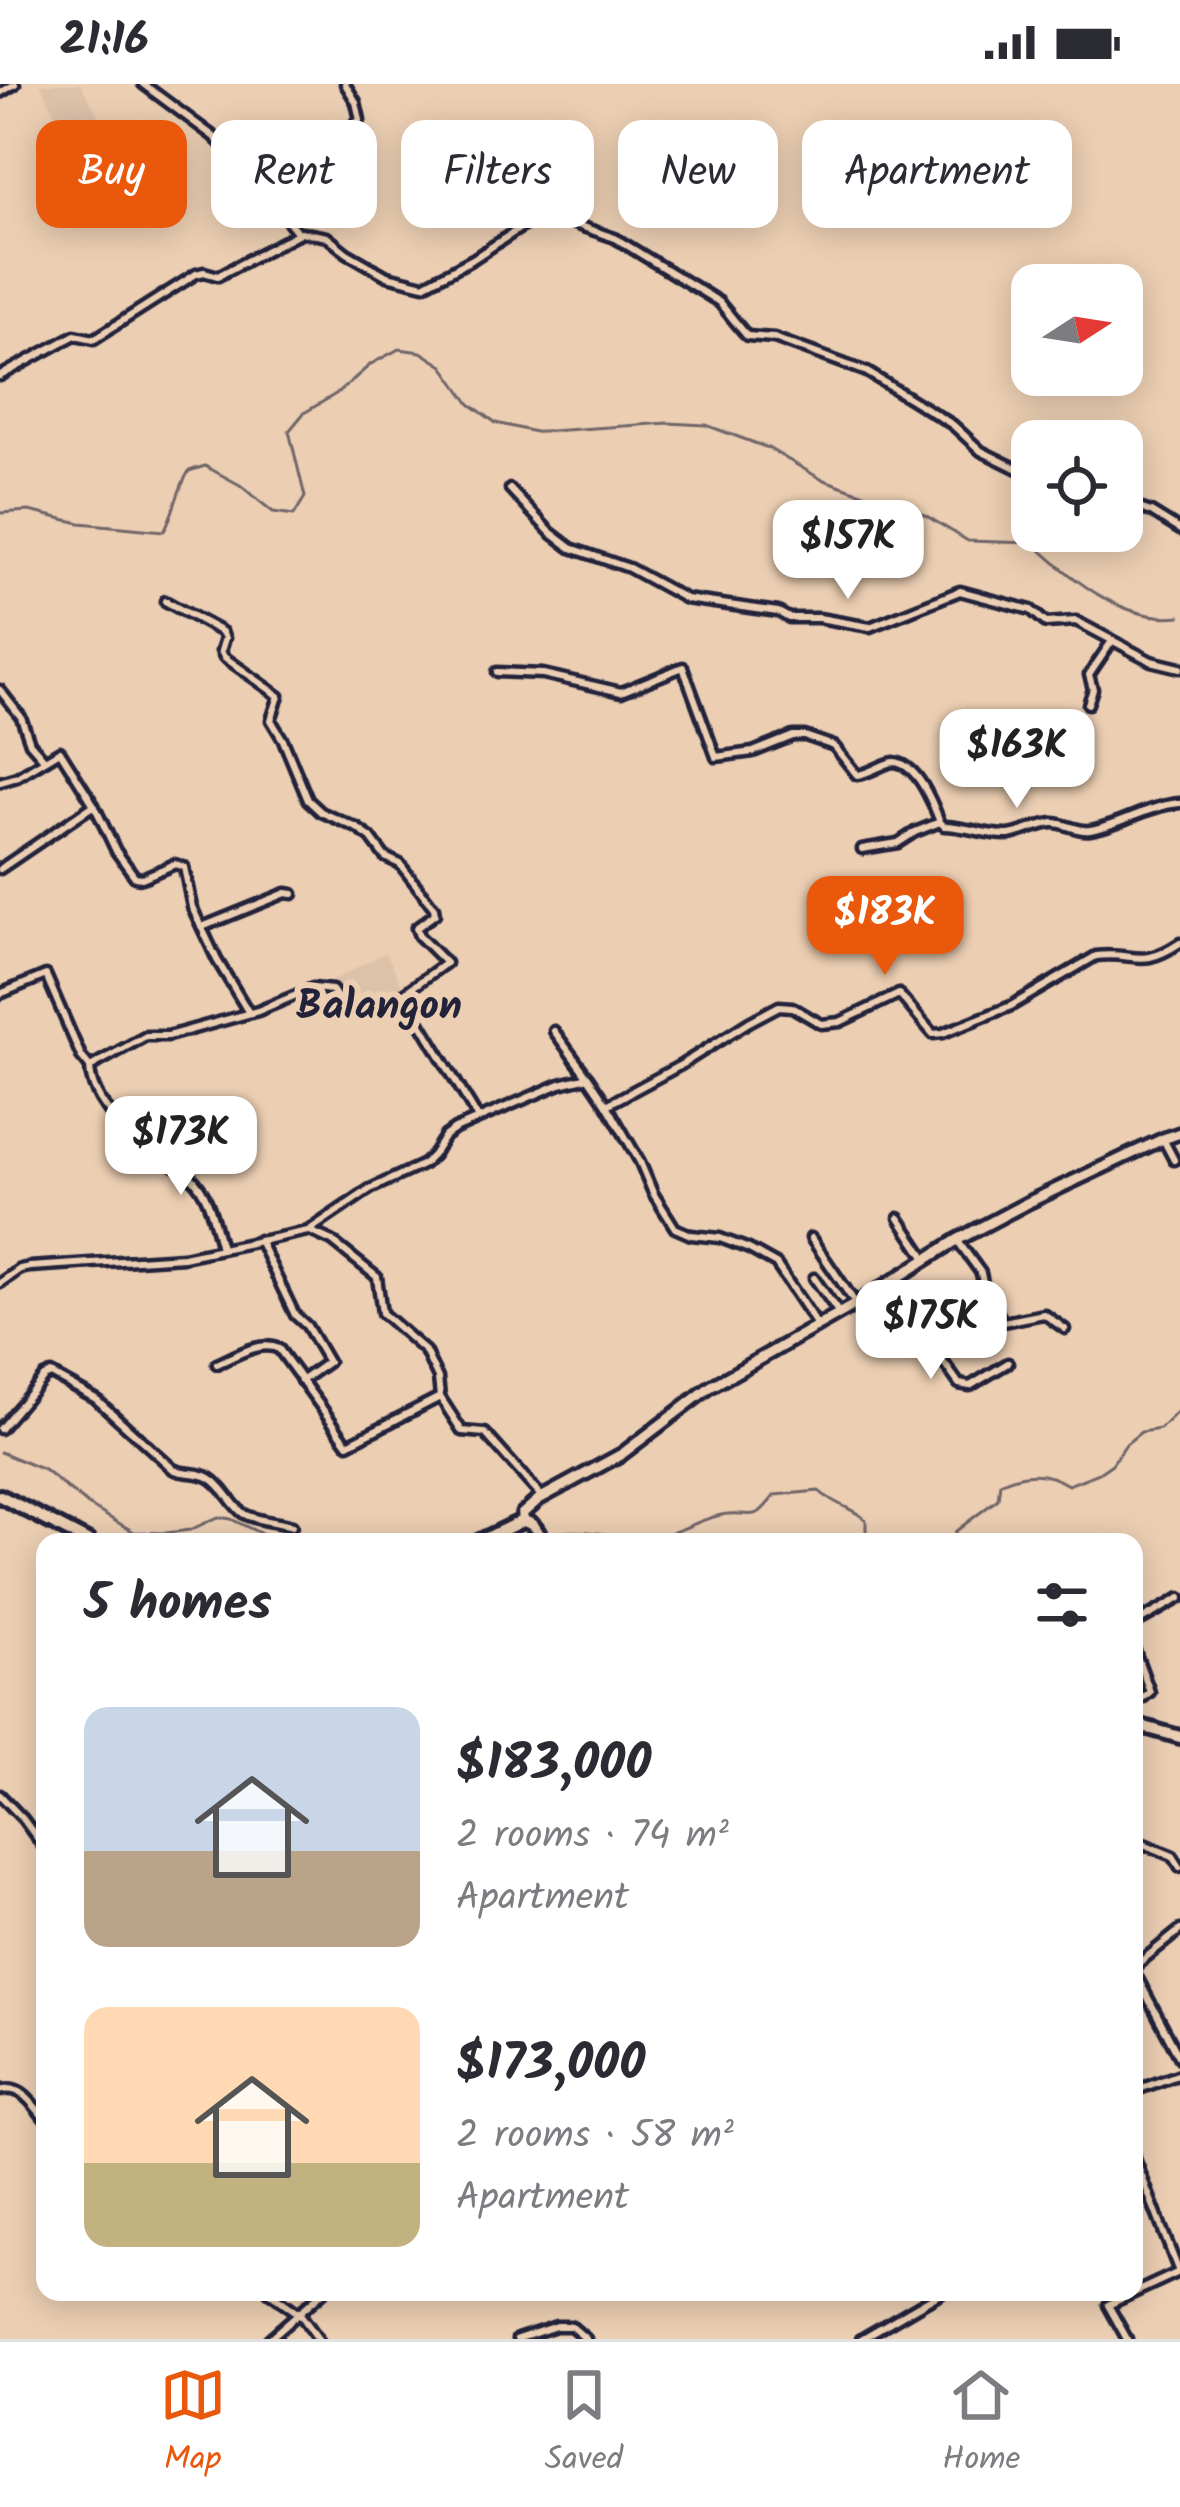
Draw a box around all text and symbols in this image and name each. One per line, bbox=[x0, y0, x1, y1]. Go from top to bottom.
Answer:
text: 21:16 bbox=[60, 6, 149, 78]
chip: Buy bbox=[36, 120, 187, 228]
chip: Rent bbox=[211, 120, 377, 228]
chip: Filters bbox=[401, 120, 594, 228]
chip: New bbox=[618, 120, 778, 228]
chip: Apartment bbox=[802, 120, 1072, 228]
north arrow bbox=[1011, 264, 1143, 396]
map controls bbox=[1011, 264, 1143, 552]
button: locate bbox=[1011, 420, 1143, 552]
pin: $157K bbox=[764, 500, 932, 602]
text: $157K bbox=[800, 508, 896, 570]
pin: $163K bbox=[933, 709, 1101, 811]
text: $163K bbox=[967, 717, 1067, 779]
pin: $183K bbox=[801, 876, 969, 978]
text: $183K bbox=[834, 884, 936, 946]
district label: Balangon bbox=[296, 974, 462, 1041]
pin: $173K bbox=[97, 1096, 265, 1198]
text: $173K bbox=[132, 1104, 230, 1166]
pin: $175K bbox=[847, 1280, 1015, 1382]
text: $175K bbox=[883, 1288, 979, 1350]
text: 5 homes bbox=[84, 1565, 272, 1646]
icon: filters bbox=[1029, 1572, 1095, 1638]
text: $183,000 bbox=[456, 1725, 651, 1806]
icon: home bbox=[180, 1755, 324, 1899]
text: 2 rooms · 74 m² bbox=[456, 1806, 729, 1868]
text: Apartment bbox=[456, 1868, 629, 1930]
text: $173,000 bbox=[456, 2025, 645, 2106]
icon: home bbox=[180, 2055, 324, 2199]
text: 2 rooms · 58 m² bbox=[456, 2106, 734, 2168]
text: Apartment bbox=[456, 2168, 629, 2230]
tab: Map bbox=[160, 2362, 226, 2487]
tab: Saved bbox=[545, 2362, 623, 2487]
tab: Home bbox=[942, 2362, 1020, 2487]

